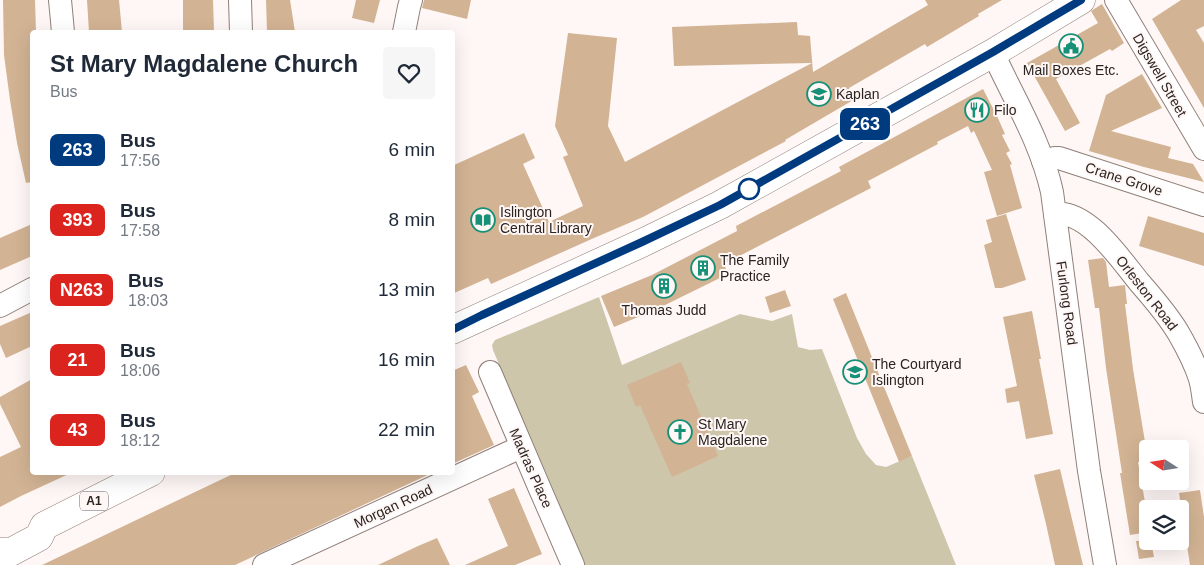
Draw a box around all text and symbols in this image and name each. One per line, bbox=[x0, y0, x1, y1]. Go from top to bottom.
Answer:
street label: Digswell Street bbox=[1130, 31, 1190, 120]
public building icon: Mail Boxes Etc. bbox=[1058, 33, 1084, 59]
button: heart bbox=[383, 47, 435, 99]
text: St Mary Magdalene Church bbox=[50, 50, 358, 77]
place label: Mail Boxes Etc. bbox=[1023, 62, 1119, 78]
school or university icon: Kaplan bbox=[806, 81, 832, 107]
text: Bus bbox=[50, 83, 78, 100]
place label: Kaplan bbox=[836, 86, 880, 102]
restaurant icon: Filo bbox=[964, 97, 990, 123]
place label: Filo bbox=[994, 102, 1017, 118]
line badge: 263 bbox=[836, 108, 894, 140]
text: 263 bbox=[850, 114, 880, 134]
text: Bus bbox=[120, 130, 156, 151]
text: 6 min bbox=[389, 139, 435, 160]
text: 263 bbox=[62, 140, 93, 160]
text: 17:56 bbox=[120, 152, 160, 169]
street label: Crane Grove bbox=[1083, 159, 1165, 199]
unlabelled marker bbox=[738, 178, 760, 200]
text: Bus bbox=[120, 200, 156, 221]
place label: Islington Central Library bbox=[500, 204, 592, 236]
library icon: Islington Central Library bbox=[470, 207, 496, 233]
text: 8 min bbox=[389, 209, 435, 230]
text: 393 bbox=[62, 210, 93, 230]
text: 17:58 bbox=[120, 222, 160, 239]
place label: The Family Practice bbox=[720, 252, 789, 284]
street label: Orleston Road bbox=[1113, 253, 1181, 333]
building icon: The Family Practice bbox=[690, 255, 716, 281]
street label: Furlong Road bbox=[1053, 260, 1081, 346]
text: Bus bbox=[128, 270, 164, 291]
building icon: Thomas Judd bbox=[651, 273, 677, 299]
text: 13 min bbox=[378, 279, 435, 300]
text: N263 bbox=[60, 280, 103, 300]
text: 18:03 bbox=[128, 292, 168, 309]
place label: Thomas Judd bbox=[622, 302, 706, 318]
text: Bus bbox=[120, 340, 156, 361]
text: 16 min bbox=[378, 349, 435, 370]
text: 21 bbox=[67, 350, 88, 370]
place label: The Courtyard Islington bbox=[872, 356, 961, 388]
school or university icon: The Courtyard Islington bbox=[842, 359, 868, 385]
text: 18:06 bbox=[120, 362, 160, 379]
text: Bus bbox=[120, 410, 156, 431]
place label: St Mary Magdalene bbox=[698, 416, 767, 448]
text: 22 min bbox=[378, 419, 435, 440]
church icon: St Mary Magdalene bbox=[667, 419, 693, 445]
text: 43 bbox=[67, 420, 88, 440]
street label: Madras Place bbox=[506, 426, 556, 511]
text: 18:12 bbox=[120, 432, 160, 449]
north arrow bbox=[1139, 440, 1189, 490]
map controls bbox=[1139, 440, 1189, 550]
street label: Morgan Road bbox=[351, 481, 435, 531]
road number: A1 bbox=[80, 492, 108, 511]
button: layers bbox=[1139, 500, 1189, 550]

